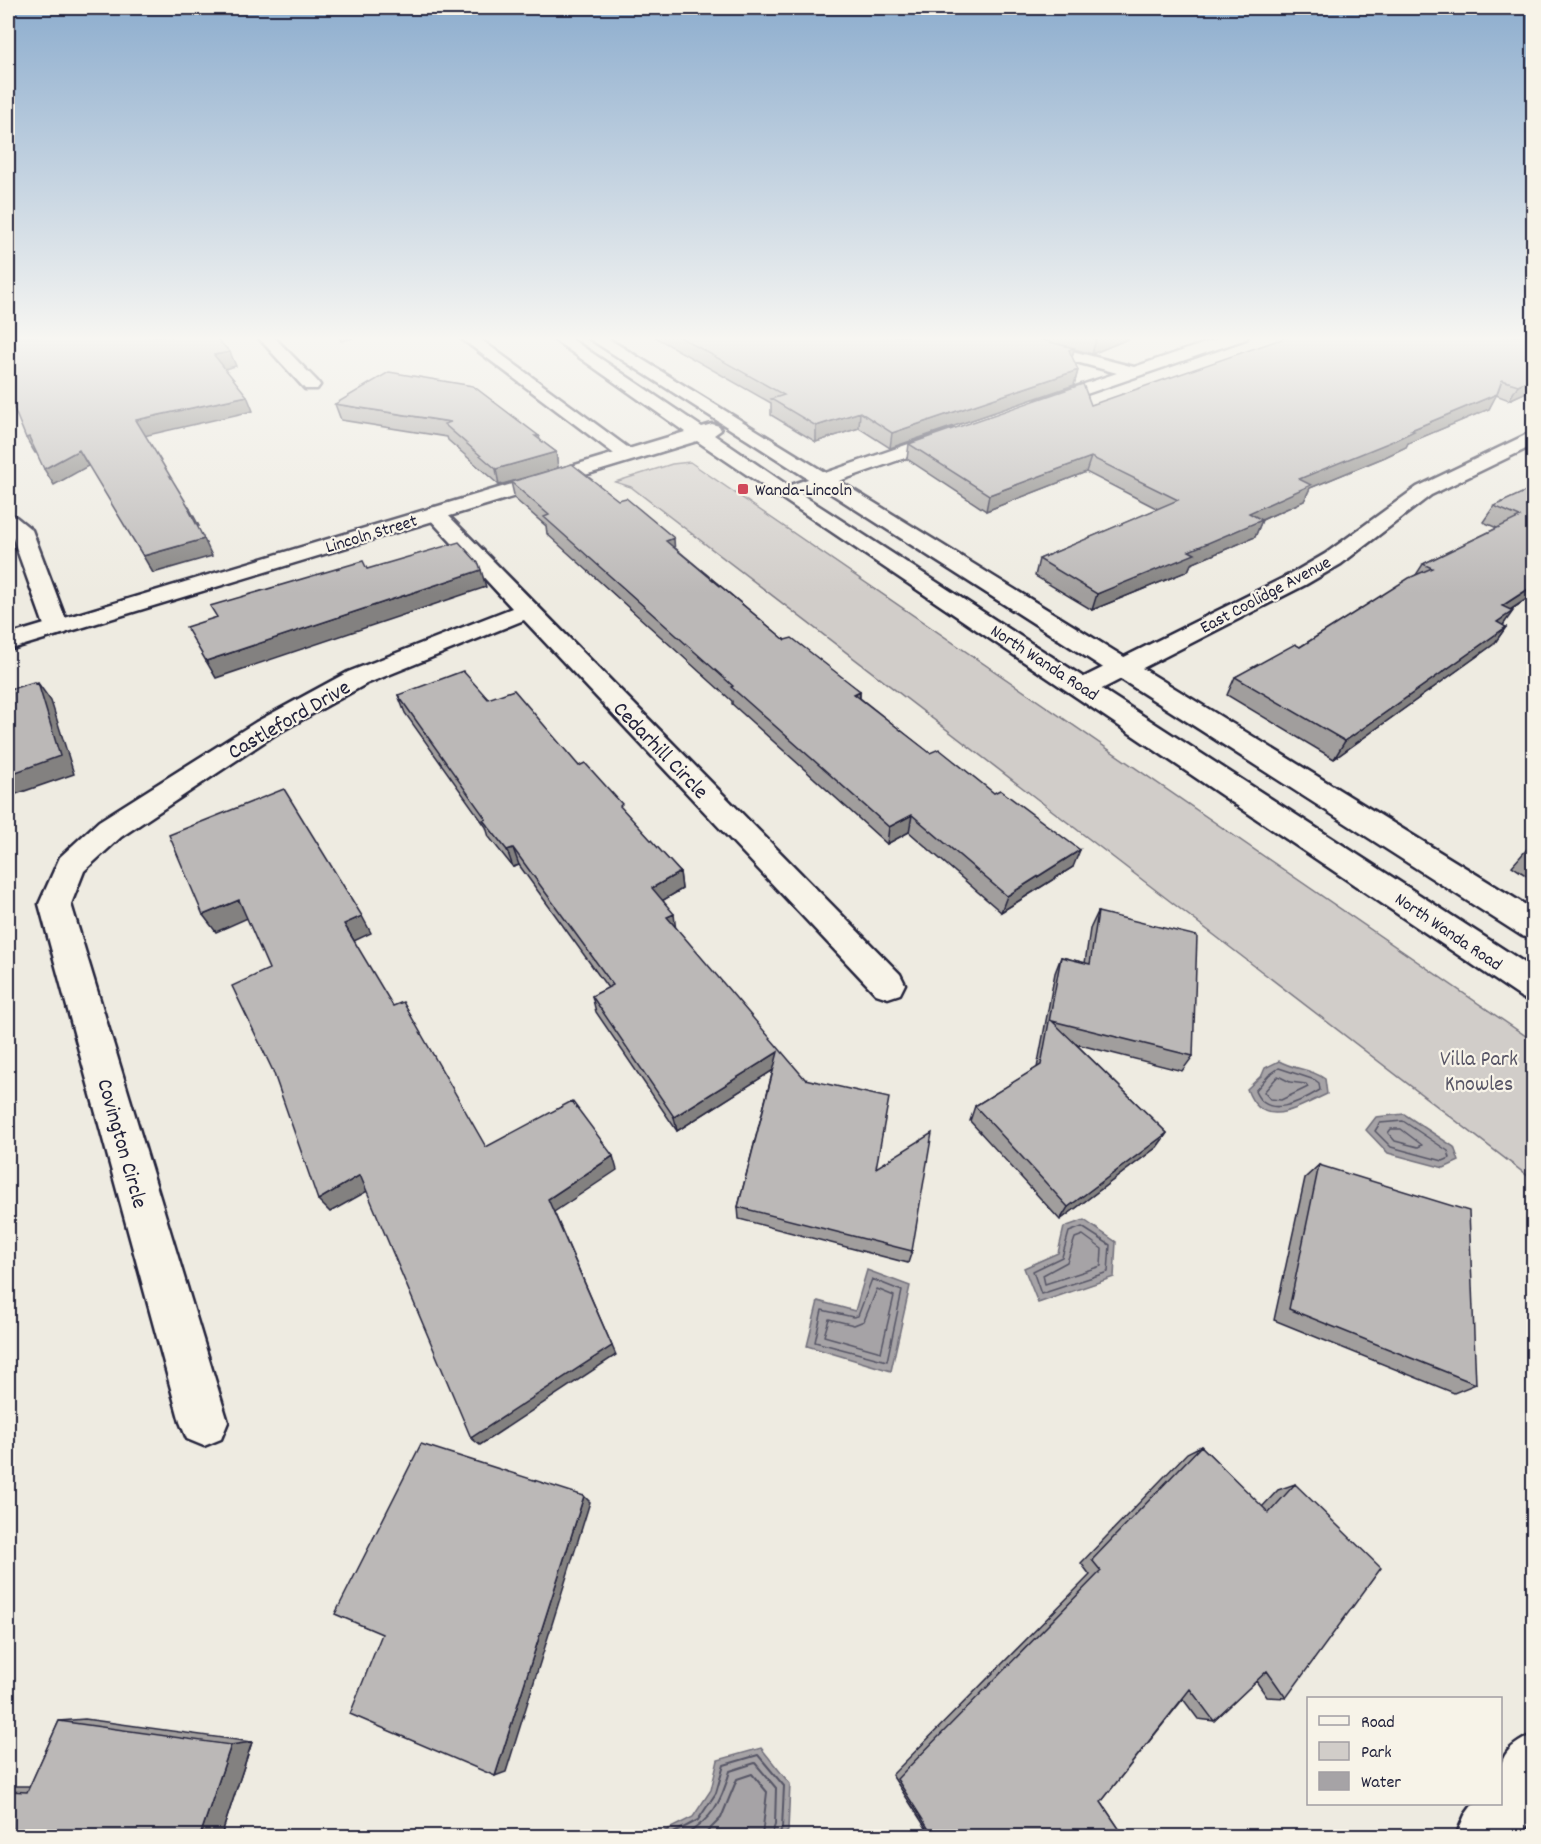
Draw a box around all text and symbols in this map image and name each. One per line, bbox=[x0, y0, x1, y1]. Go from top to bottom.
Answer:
place label: Wanda-Lincoln bbox=[755, 479, 852, 504]
marker: Wanda-Lincoln bbox=[736, 482, 750, 496]
street label: Lincoln Street bbox=[323, 509, 421, 561]
street label: East Coolidge Avenue bbox=[1196, 551, 1336, 641]
street label: North Wanda Road bbox=[985, 620, 1103, 708]
street label: Castleford Drive bbox=[223, 673, 357, 769]
street label: Cedarhill Circle bbox=[605, 695, 714, 807]
street label: North Wanda Road bbox=[1389, 888, 1506, 978]
park label: Villa Park Knowles bbox=[1440, 1045, 1518, 1101]
street label: Covington Circle bbox=[87, 1075, 154, 1212]
legend bbox=[1307, 1697, 1502, 1805]
text: Road bbox=[1361, 1711, 1395, 1736]
text: Park bbox=[1361, 1741, 1392, 1766]
text: Water bbox=[1361, 1771, 1401, 1796]

